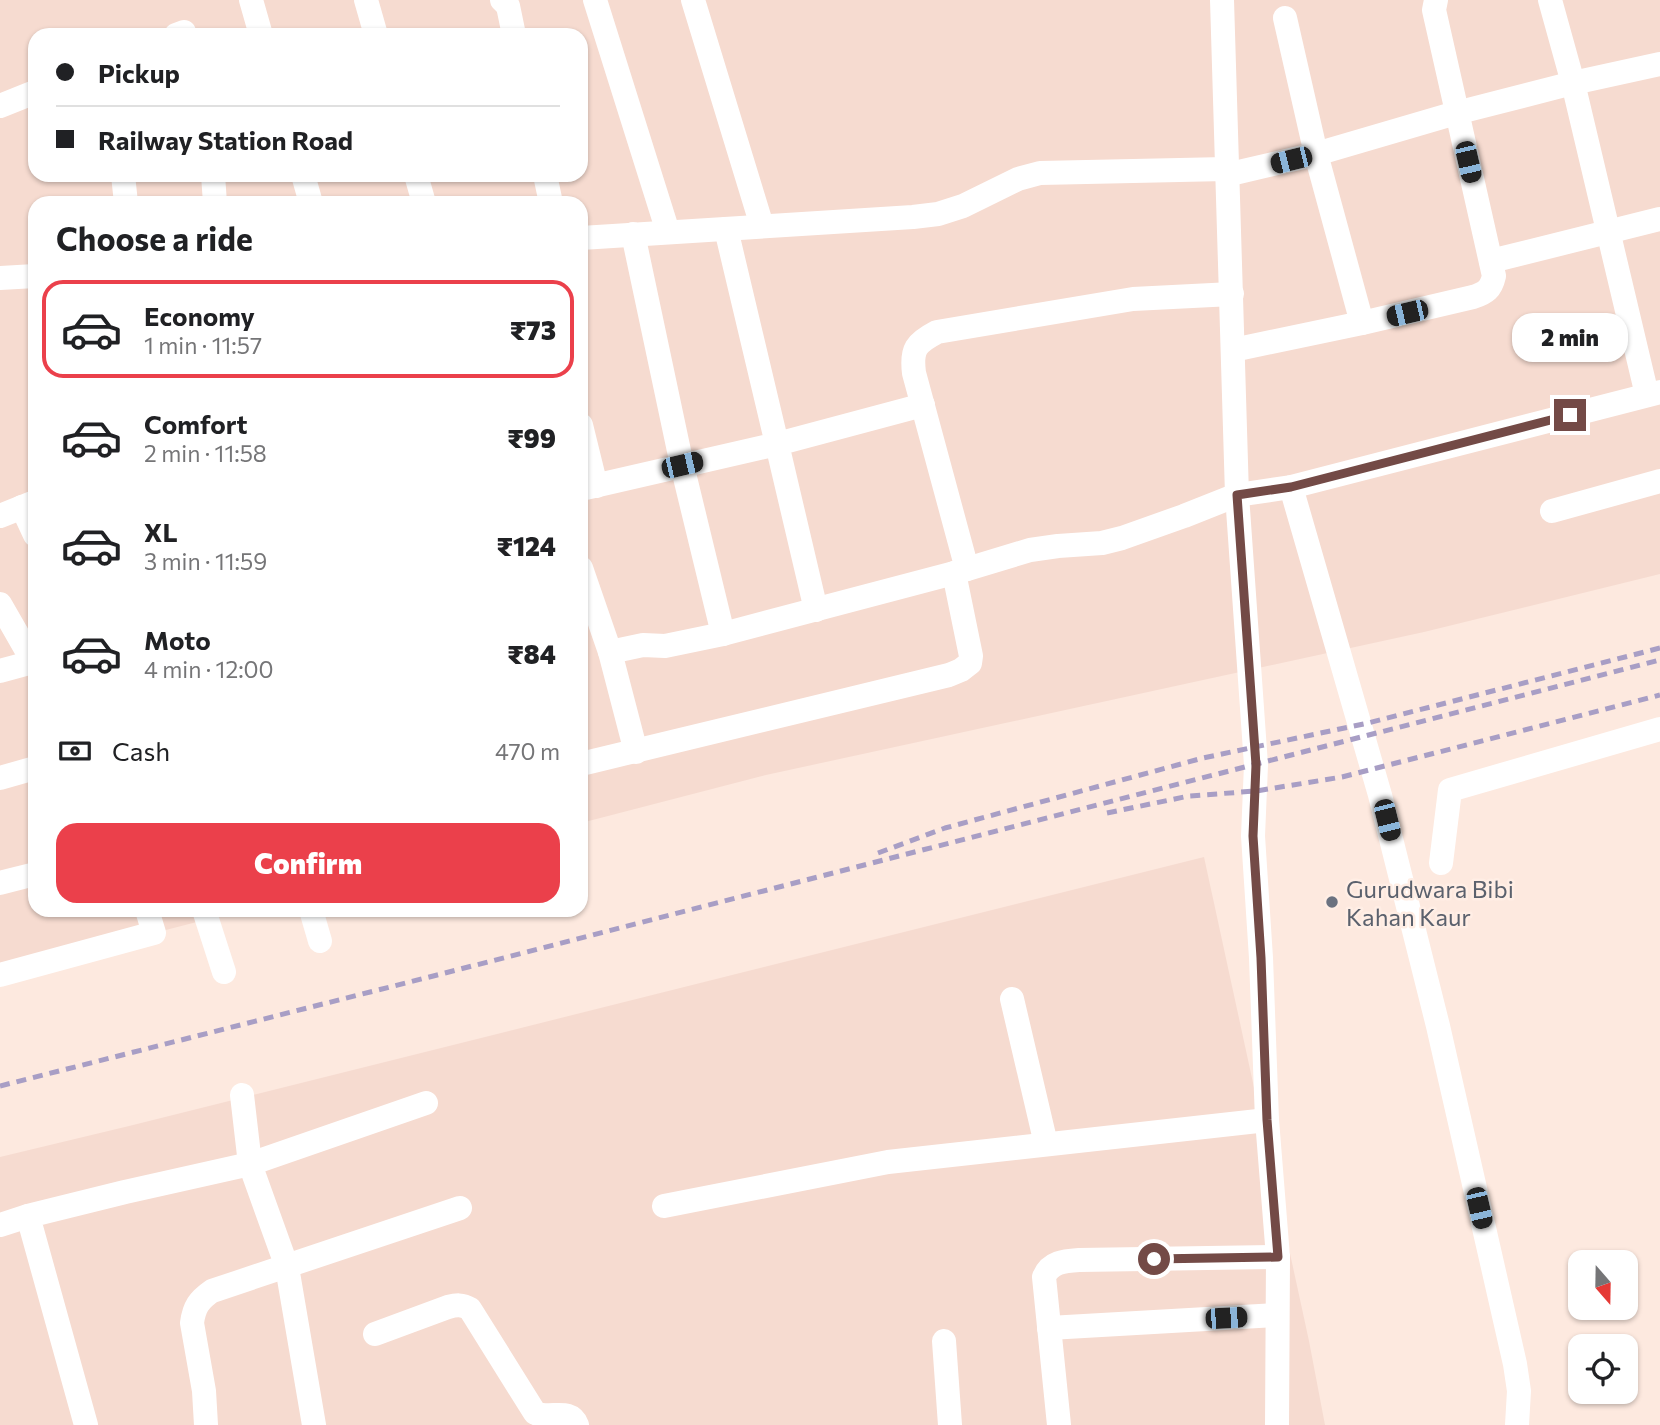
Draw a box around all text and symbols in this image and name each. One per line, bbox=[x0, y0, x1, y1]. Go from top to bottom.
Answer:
text: Pickup bbox=[98, 57, 180, 88]
text: Railway Station Road bbox=[98, 124, 353, 155]
car bbox=[1454, 139, 1483, 185]
car bbox=[1269, 145, 1314, 175]
text: Choose a ride bbox=[56, 218, 253, 258]
icon: car bbox=[60, 298, 123, 361]
car bbox=[1385, 298, 1430, 328]
text: Economy bbox=[144, 300, 255, 331]
text: ₹73 bbox=[510, 314, 556, 345]
callout: 2 min bbox=[1512, 314, 1628, 362]
text: 2 min bbox=[1541, 323, 1599, 351]
text: 1 min · 11:57 bbox=[144, 331, 262, 359]
route end bbox=[1554, 399, 1586, 431]
icon: car bbox=[60, 406, 123, 469]
text: Comfort bbox=[144, 408, 247, 439]
text: ₹99 bbox=[507, 422, 556, 453]
text: 2 min · 11:58 bbox=[144, 439, 267, 467]
car bbox=[660, 450, 705, 480]
icon: car bbox=[60, 514, 123, 577]
text: XL bbox=[144, 516, 178, 547]
text: ₹124 bbox=[497, 530, 556, 561]
text: 3 min · 11:59 bbox=[144, 547, 267, 575]
icon: car bbox=[60, 622, 123, 685]
text: Moto bbox=[144, 624, 211, 655]
text: ₹84 bbox=[507, 638, 556, 669]
text: 4 min · 12:00 bbox=[144, 655, 274, 683]
icon: cash bbox=[56, 732, 94, 770]
text: Cash bbox=[112, 735, 170, 766]
text: 470 m bbox=[495, 737, 560, 765]
car bbox=[1372, 797, 1403, 843]
button: Confirm bbox=[56, 823, 560, 903]
place label: Gurudwara Bibi Kahan Kaur bbox=[1346, 874, 1514, 931]
marker: Gurudwara Bibi Kahan Kaur bbox=[1324, 894, 1340, 910]
car bbox=[1465, 1185, 1494, 1231]
route start bbox=[1138, 1243, 1170, 1275]
north arrow bbox=[1568, 1250, 1638, 1320]
map controls bbox=[1568, 1250, 1638, 1404]
car bbox=[1205, 1306, 1248, 1330]
button: locate bbox=[1568, 1334, 1638, 1404]

